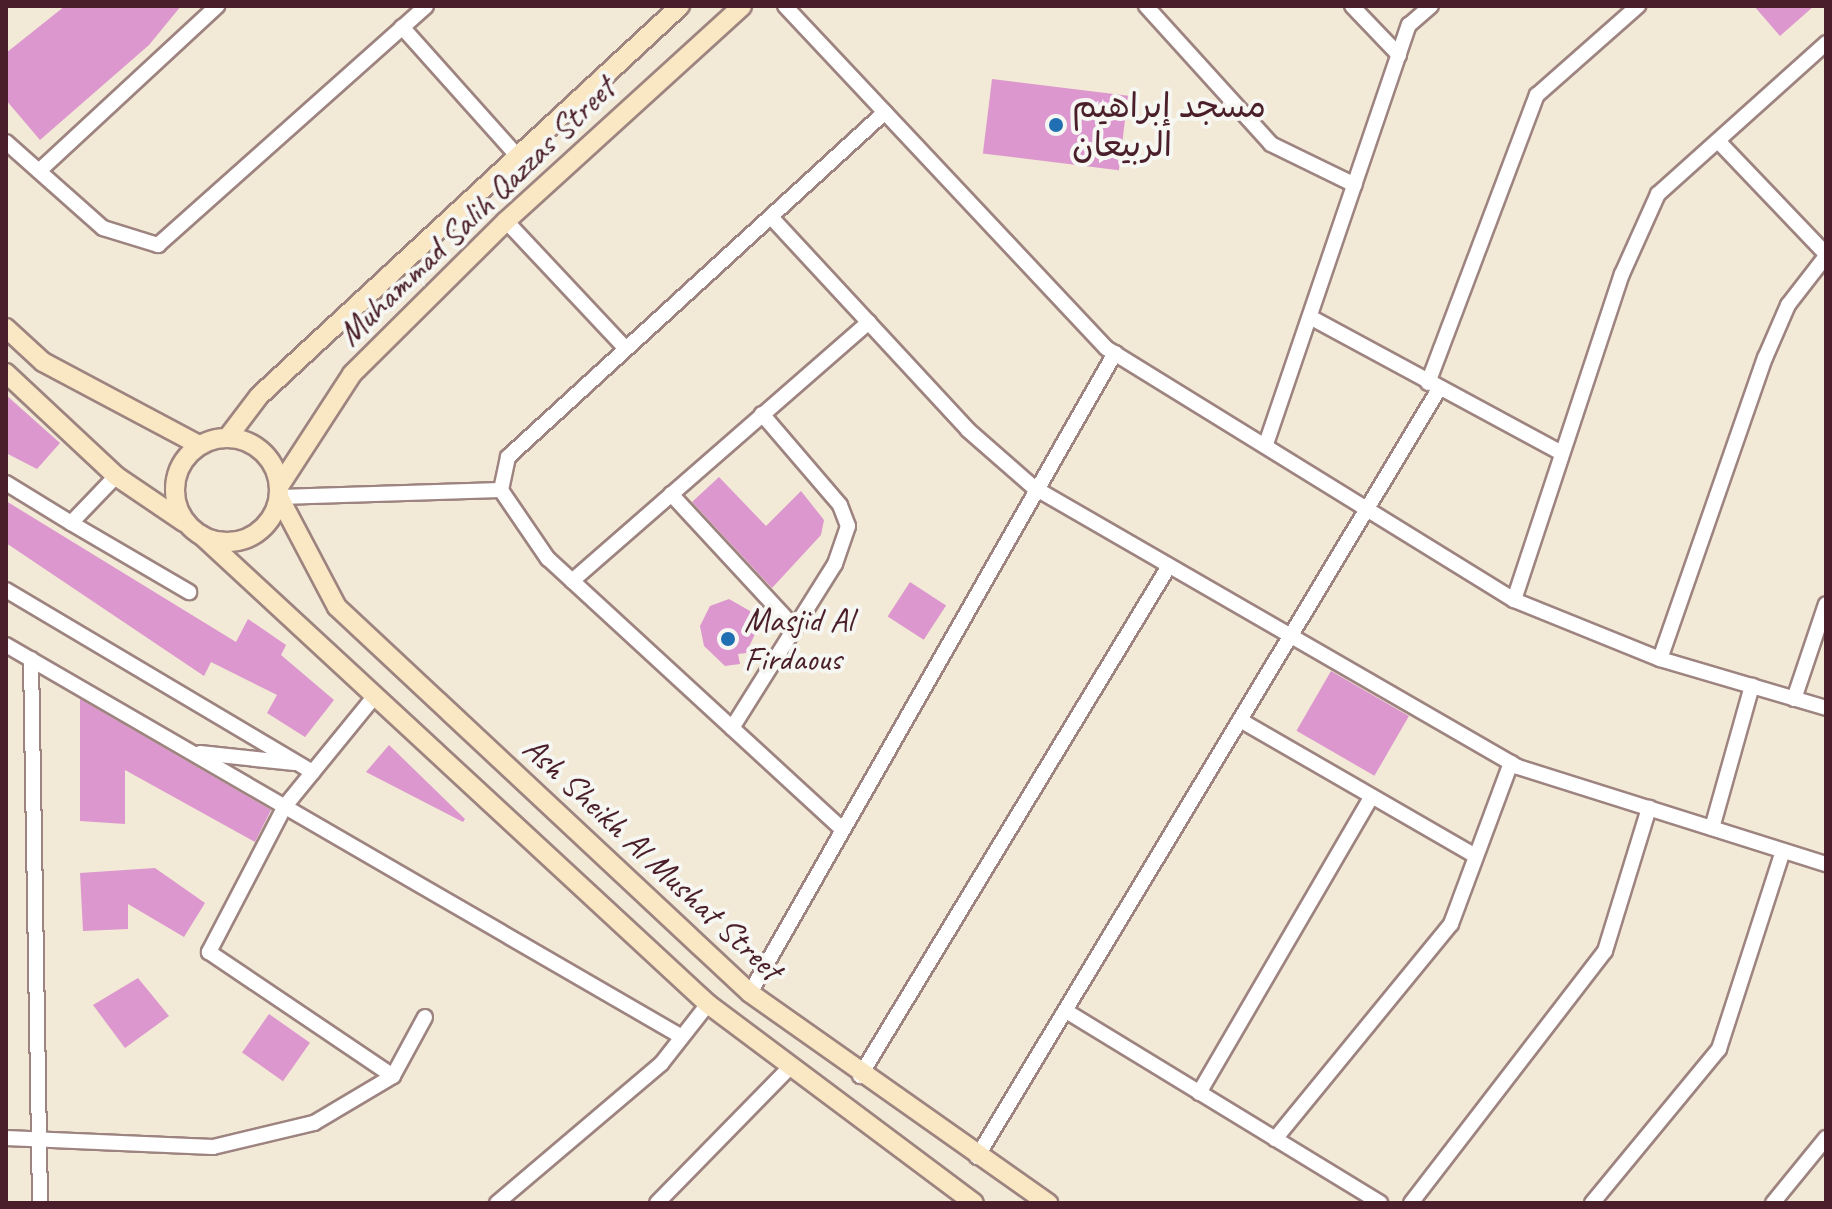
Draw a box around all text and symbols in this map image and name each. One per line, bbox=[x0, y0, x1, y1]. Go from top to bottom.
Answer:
street label: Muhammad Salih Qazzas Street bbox=[329, 68, 623, 354]
place label: مسجد إبراهيم الربيعان bbox=[1072, 85, 1266, 164]
marker: مسجد إبراهيم الربيعان bbox=[1047, 116, 1065, 134]
place label: Masjid Al Firdaous bbox=[744, 599, 853, 678]
marker: Masjid Al Firdaous bbox=[719, 630, 737, 648]
street label: Ash Sheikh Al Mushat Street bbox=[515, 727, 791, 989]

